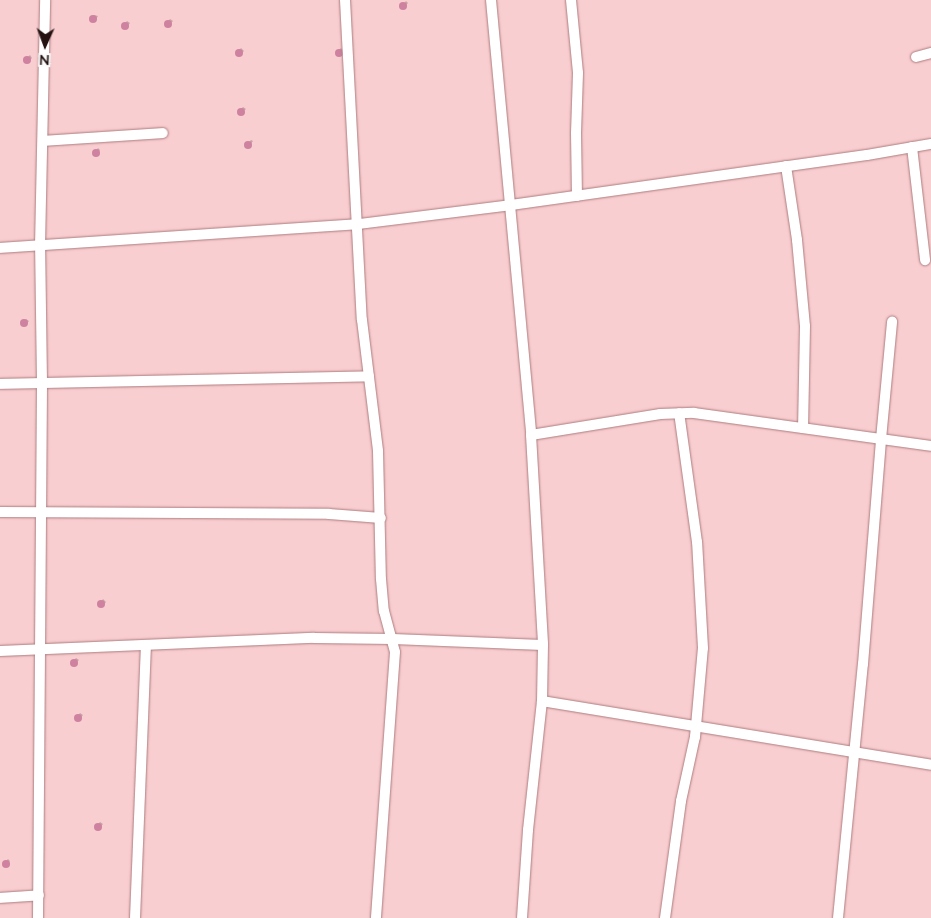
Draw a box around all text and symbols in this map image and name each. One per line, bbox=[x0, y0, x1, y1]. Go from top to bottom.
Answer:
north arrow bbox=[20, 20, 70, 70]
text: N bbox=[39, 51, 50, 69]

